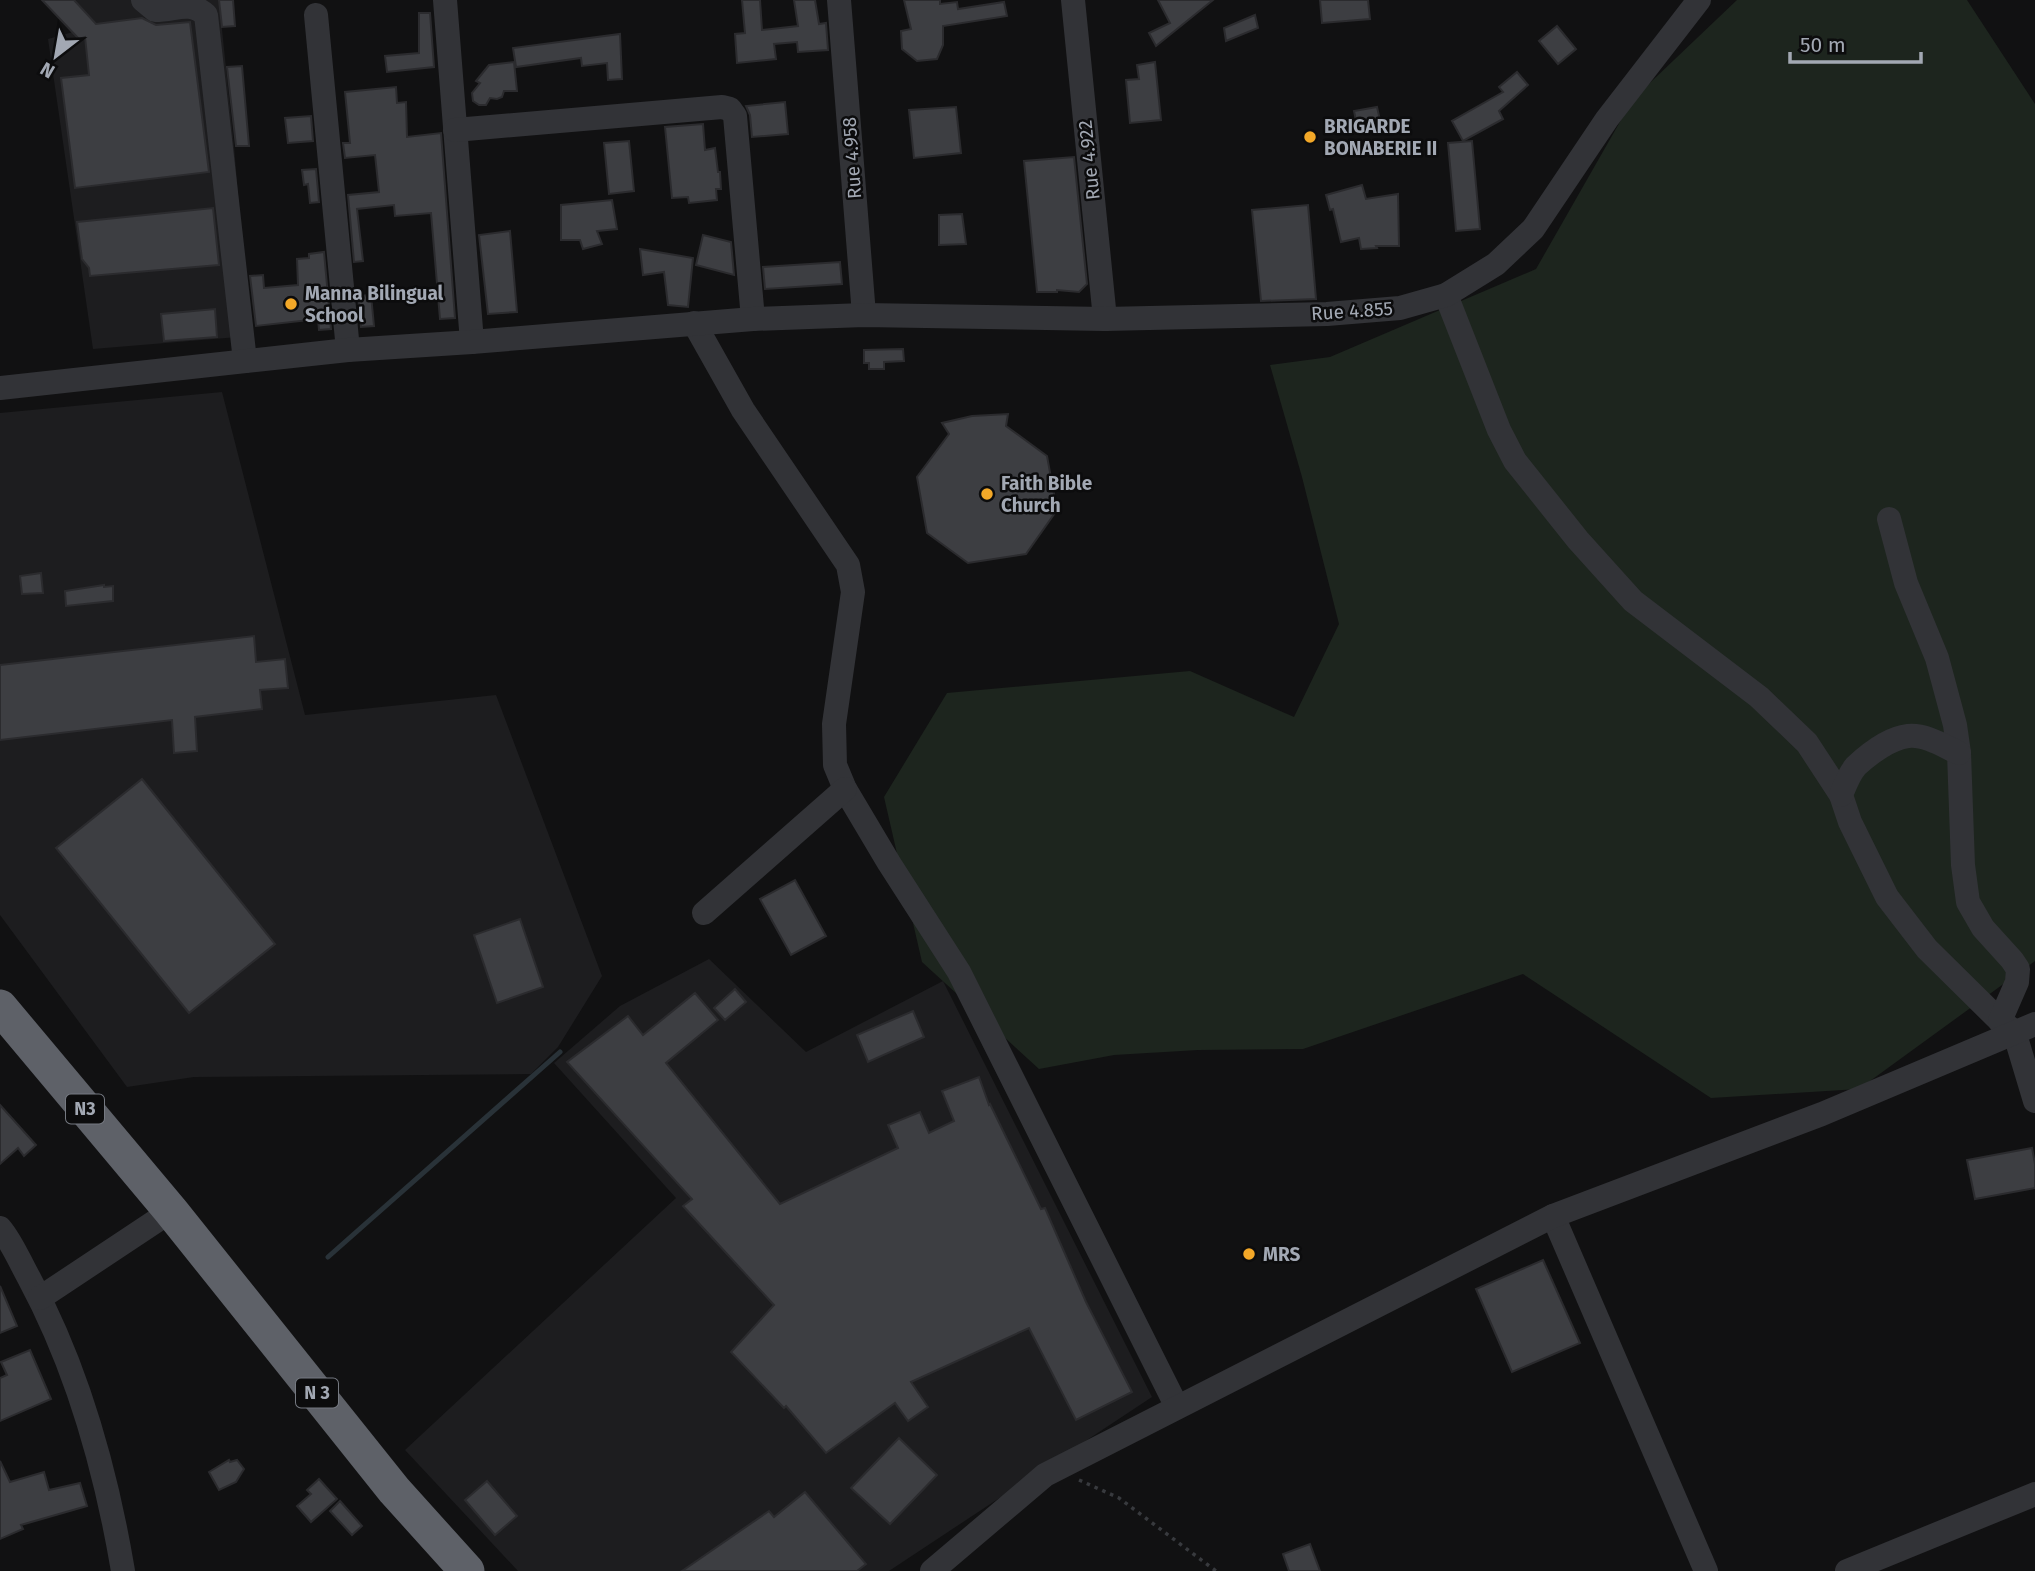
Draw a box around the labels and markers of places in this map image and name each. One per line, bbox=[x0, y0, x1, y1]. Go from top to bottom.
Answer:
place label: BRIGARDE BONABERIE II bbox=[1324, 115, 1437, 160]
marker: BRIGARDE BONABERIE II bbox=[1302, 129, 1318, 145]
place label: Manna Bilingual School bbox=[305, 282, 444, 327]
marker: Manna Bilingual School bbox=[283, 296, 299, 312]
place label: Faith Bible Church bbox=[1001, 472, 1092, 517]
marker: Faith Bible Church bbox=[979, 486, 995, 502]
place label: MRS bbox=[1263, 1243, 1300, 1266]
marker: MRS bbox=[1241, 1246, 1257, 1262]

